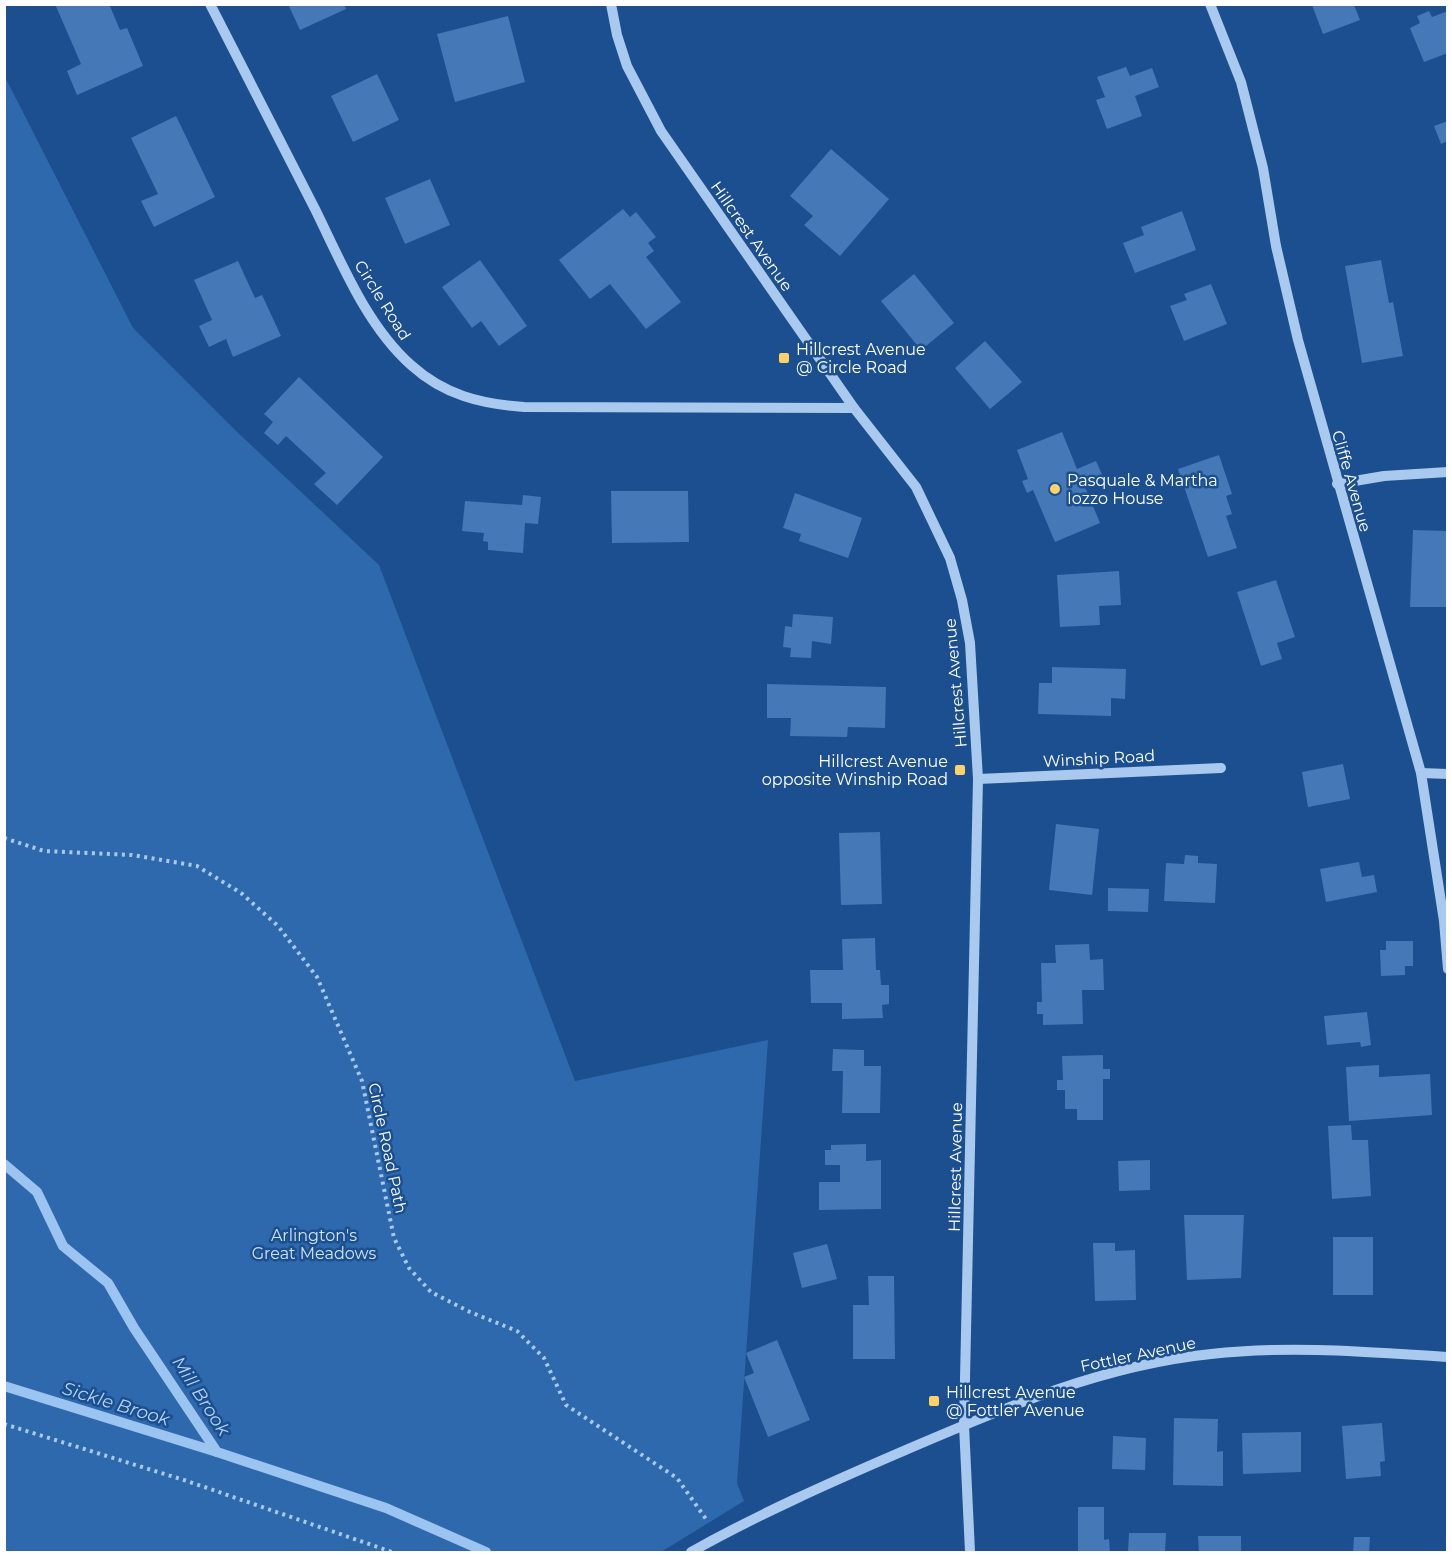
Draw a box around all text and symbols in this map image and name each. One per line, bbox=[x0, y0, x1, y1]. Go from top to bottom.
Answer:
street label: Hillcrest Avenue bbox=[707, 178, 797, 295]
street label: Circle Road bbox=[350, 257, 415, 344]
place label: Hillcrest Avenue @ Circle Road bbox=[796, 340, 926, 377]
marker: Hillcrest Avenue @ Circle Road bbox=[777, 351, 791, 365]
street label: Cliffe Avenue bbox=[1328, 428, 1375, 534]
place label: Pasquale & Martha Iozzo House bbox=[1067, 471, 1218, 508]
marker: Pasquale & Martha Iozzo House bbox=[1048, 482, 1062, 496]
street label: Hillcrest Avenue bbox=[940, 618, 971, 748]
street label: Winship Road bbox=[1042, 746, 1156, 771]
place label: Hillcrest Avenue opposite Winship Road bbox=[762, 752, 948, 789]
marker: Hillcrest Avenue opposite Winship Road bbox=[953, 763, 967, 777]
street label: Circle Road Path bbox=[364, 1081, 411, 1215]
street label: Hillcrest Avenue bbox=[945, 1102, 966, 1232]
park label: Arlington's Great Meadows bbox=[252, 1226, 377, 1263]
street label: Fottler Avenue bbox=[1079, 1333, 1198, 1376]
water label: Mill Brook bbox=[167, 1352, 236, 1441]
water label: Sickle Brook bbox=[60, 1377, 173, 1431]
place label: Hillcrest Avenue @ Fottler Avenue bbox=[946, 1383, 1084, 1420]
marker: Hillcrest Avenue @ Fottler Avenue bbox=[927, 1394, 941, 1408]

